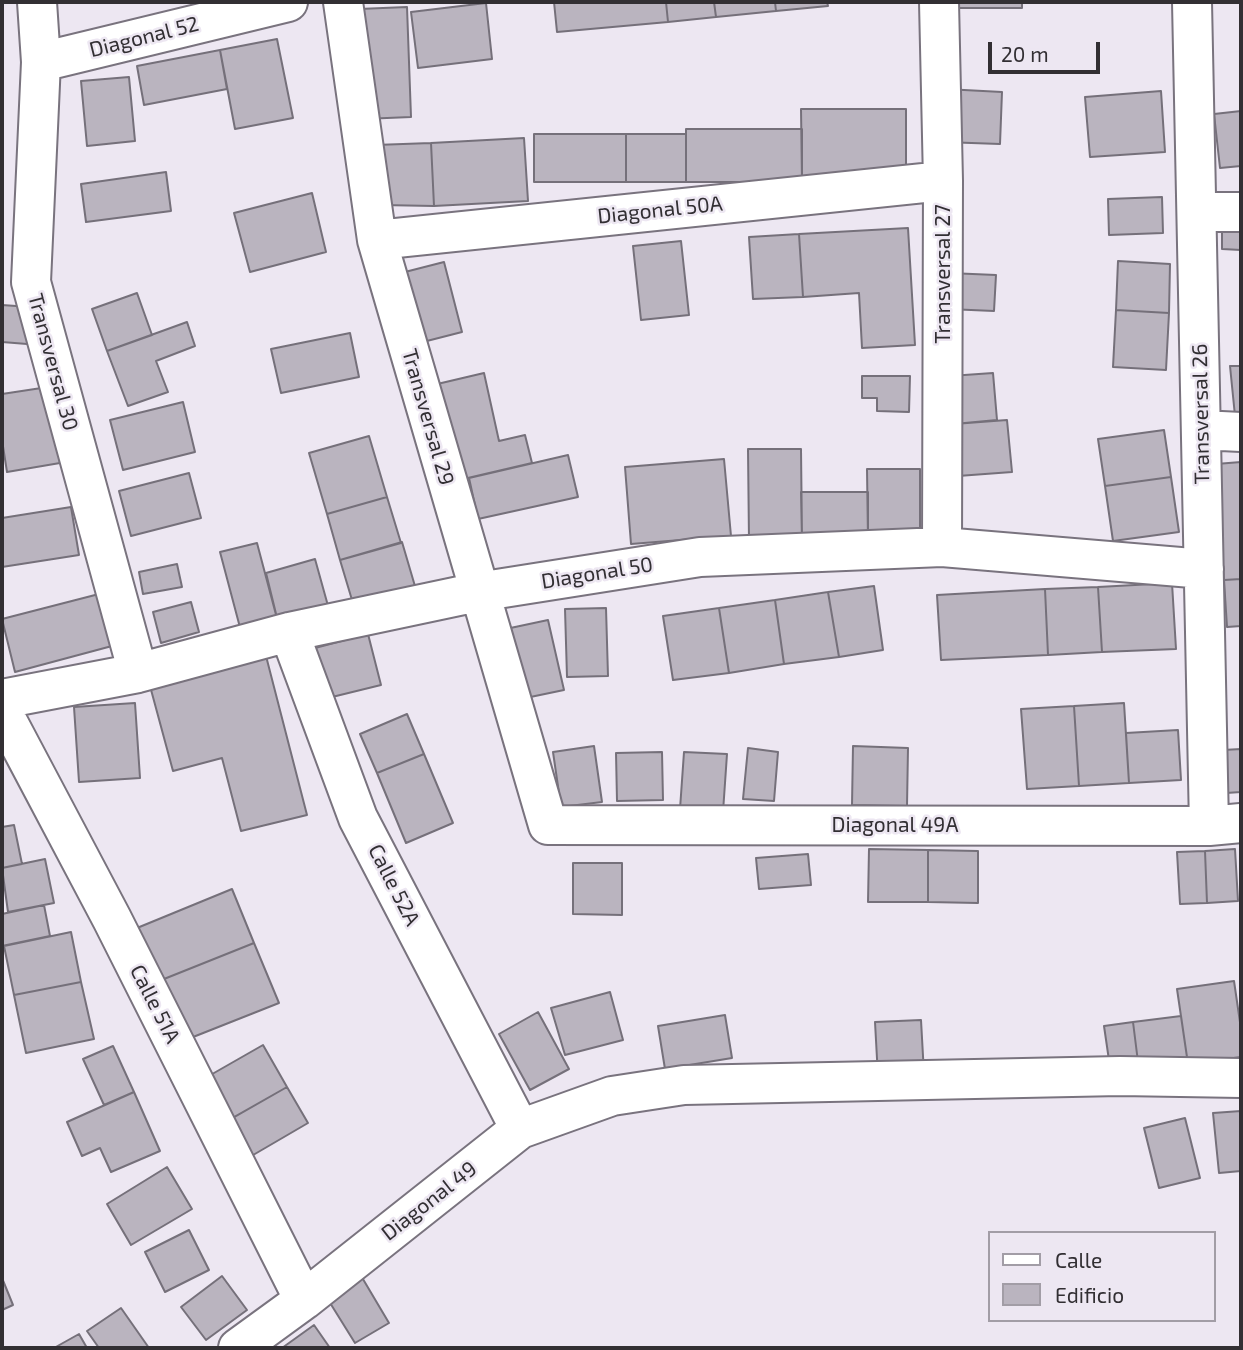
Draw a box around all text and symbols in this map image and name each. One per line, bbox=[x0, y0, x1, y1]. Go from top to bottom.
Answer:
street label: Diagonal 52 bbox=[87, 11, 201, 63]
scale bar bbox=[991, 28, 1103, 72]
text: 20 m bbox=[1001, 41, 1049, 66]
street label: Diagonal 50A bbox=[596, 191, 724, 229]
street label: Transversal 27 bbox=[930, 204, 956, 344]
street label: Transversal 30 bbox=[23, 291, 83, 433]
street label: Transversal 26 bbox=[1187, 343, 1215, 485]
street label: Transversal 29 bbox=[397, 346, 459, 488]
street label: Diagonal 50 bbox=[539, 552, 655, 594]
street label: Diagonal 49A bbox=[832, 812, 958, 838]
street label: Calle 52A bbox=[363, 840, 425, 930]
street label: Calle 51A bbox=[125, 961, 185, 1047]
street label: Diagonal 49 bbox=[376, 1156, 482, 1246]
legend bbox=[988, 1231, 1215, 1322]
text: Calle bbox=[1055, 1247, 1102, 1272]
text: Edificio bbox=[1055, 1282, 1124, 1307]

